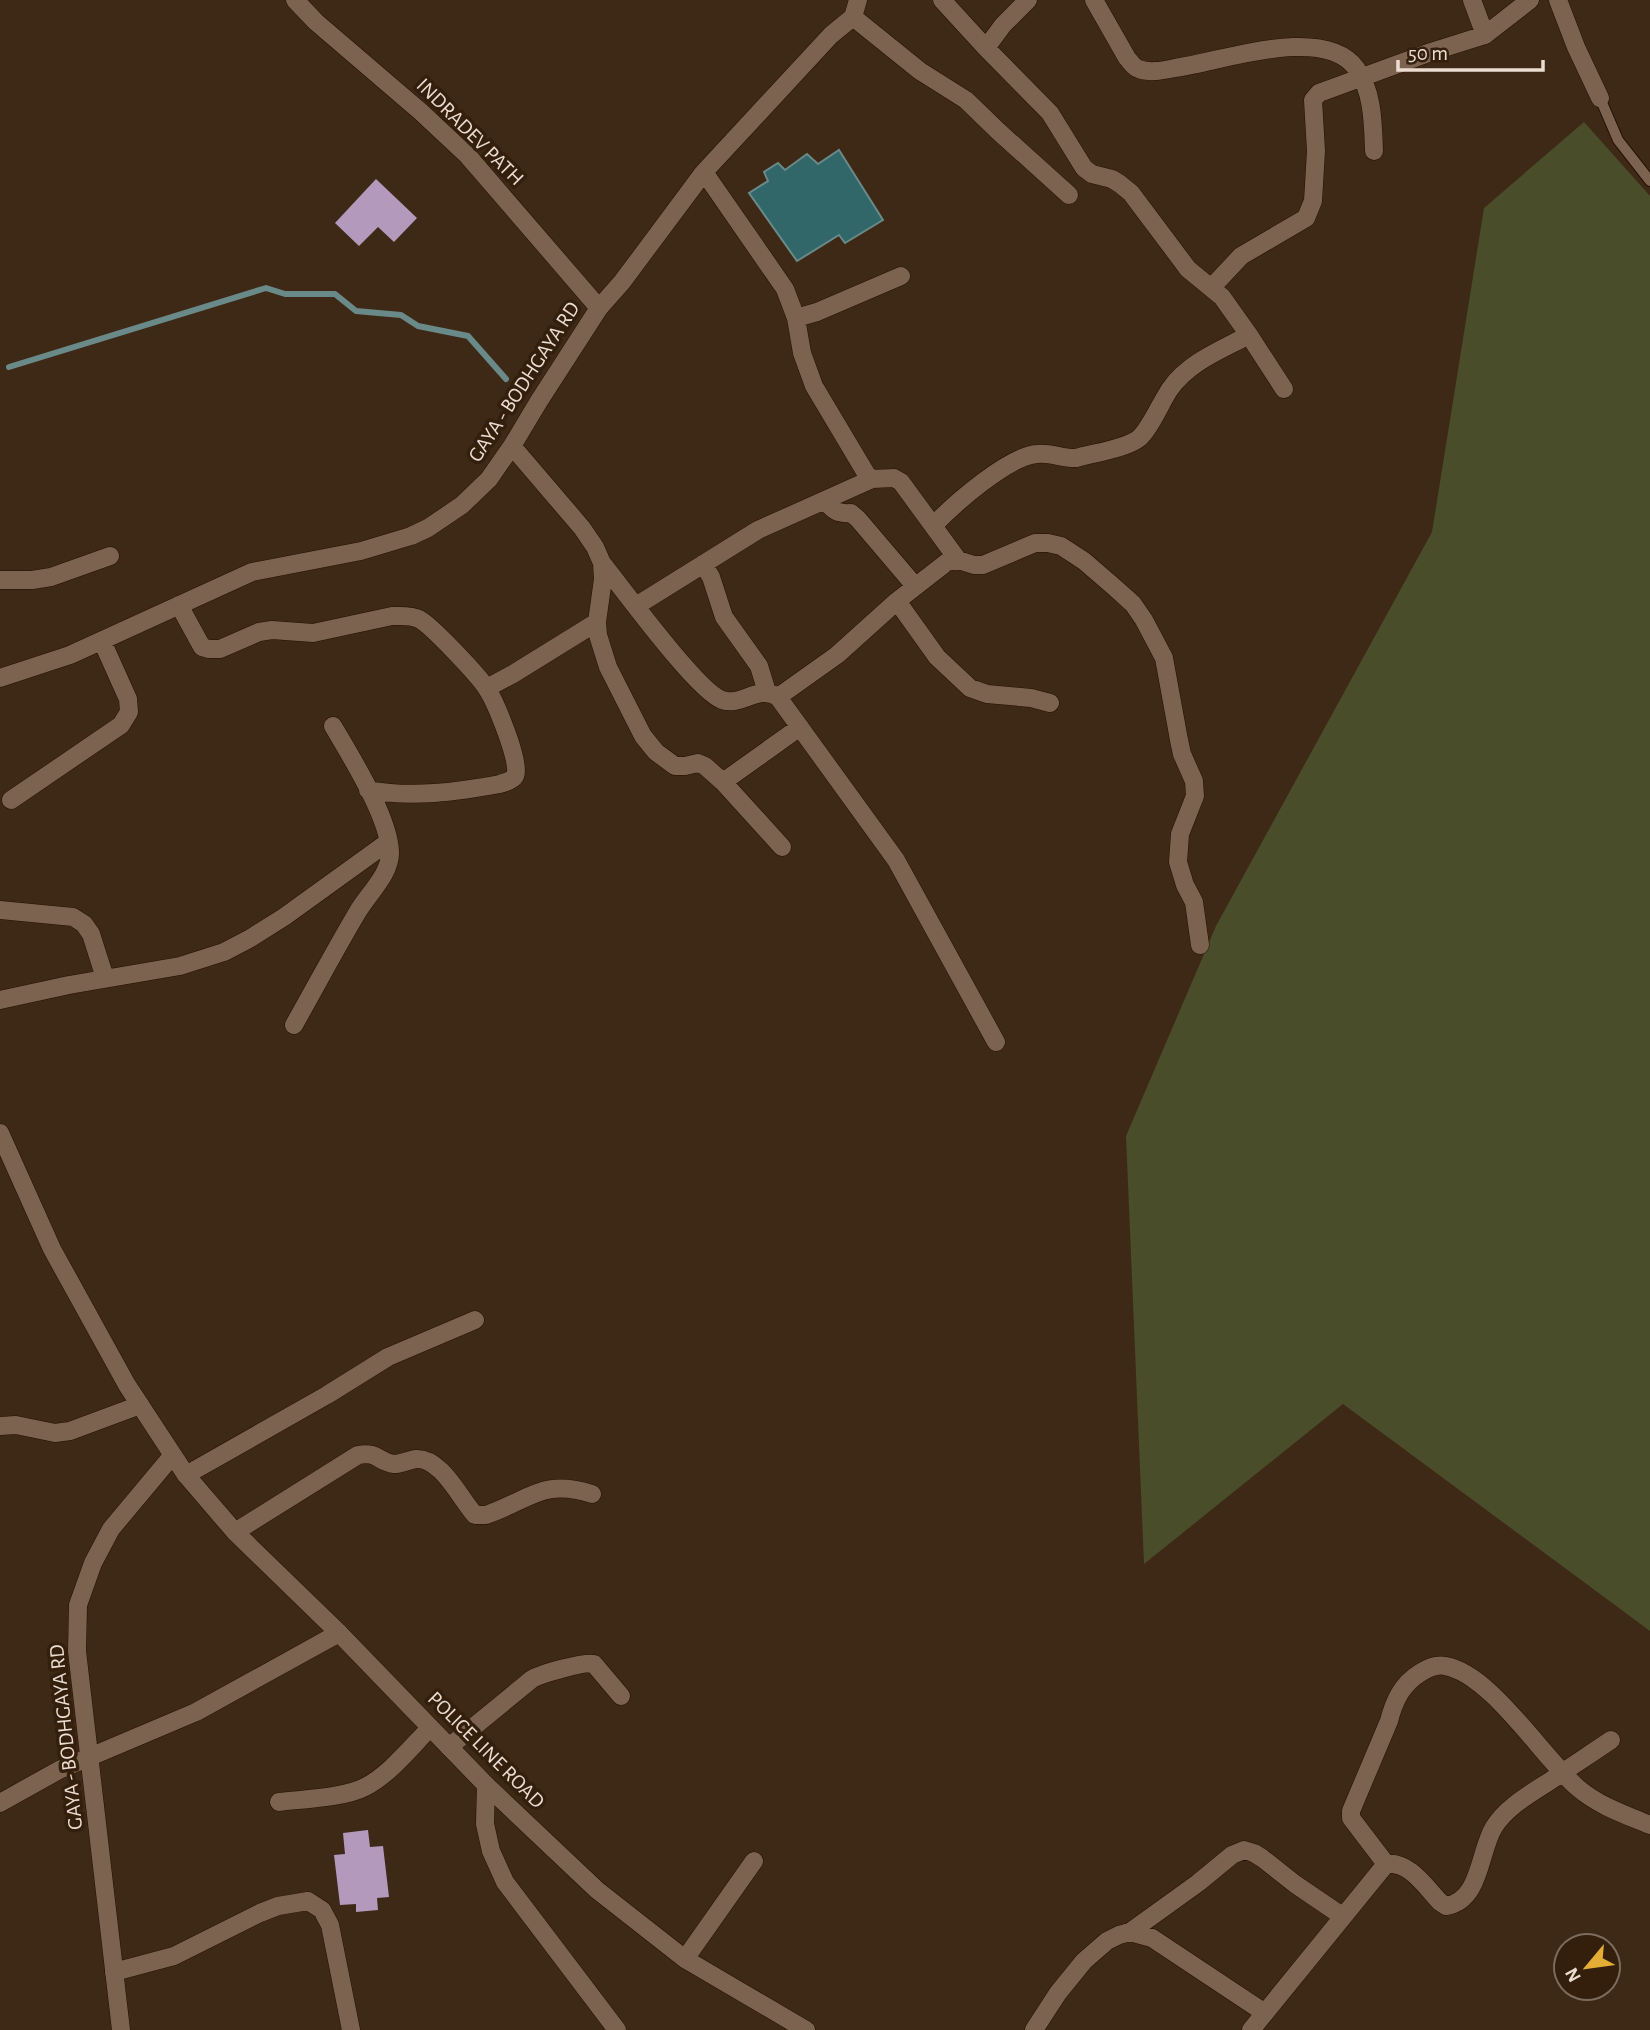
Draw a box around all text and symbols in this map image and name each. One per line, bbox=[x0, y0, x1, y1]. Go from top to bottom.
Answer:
scale bar bbox=[1398, 28, 1543, 72]
text: 50 m bbox=[1408, 43, 1448, 64]
street label: INDRADEV PATH bbox=[412, 74, 528, 190]
street label: GAYA - BODHGAYA RD bbox=[464, 298, 584, 466]
street label: GAYA - BODHGAYA RD bbox=[46, 1643, 86, 1831]
street label: POLICE LINE ROAD bbox=[424, 1688, 548, 1812]
north arrow bbox=[1552, 1932, 1622, 2002]
text: N bbox=[1562, 1964, 1585, 1985]

